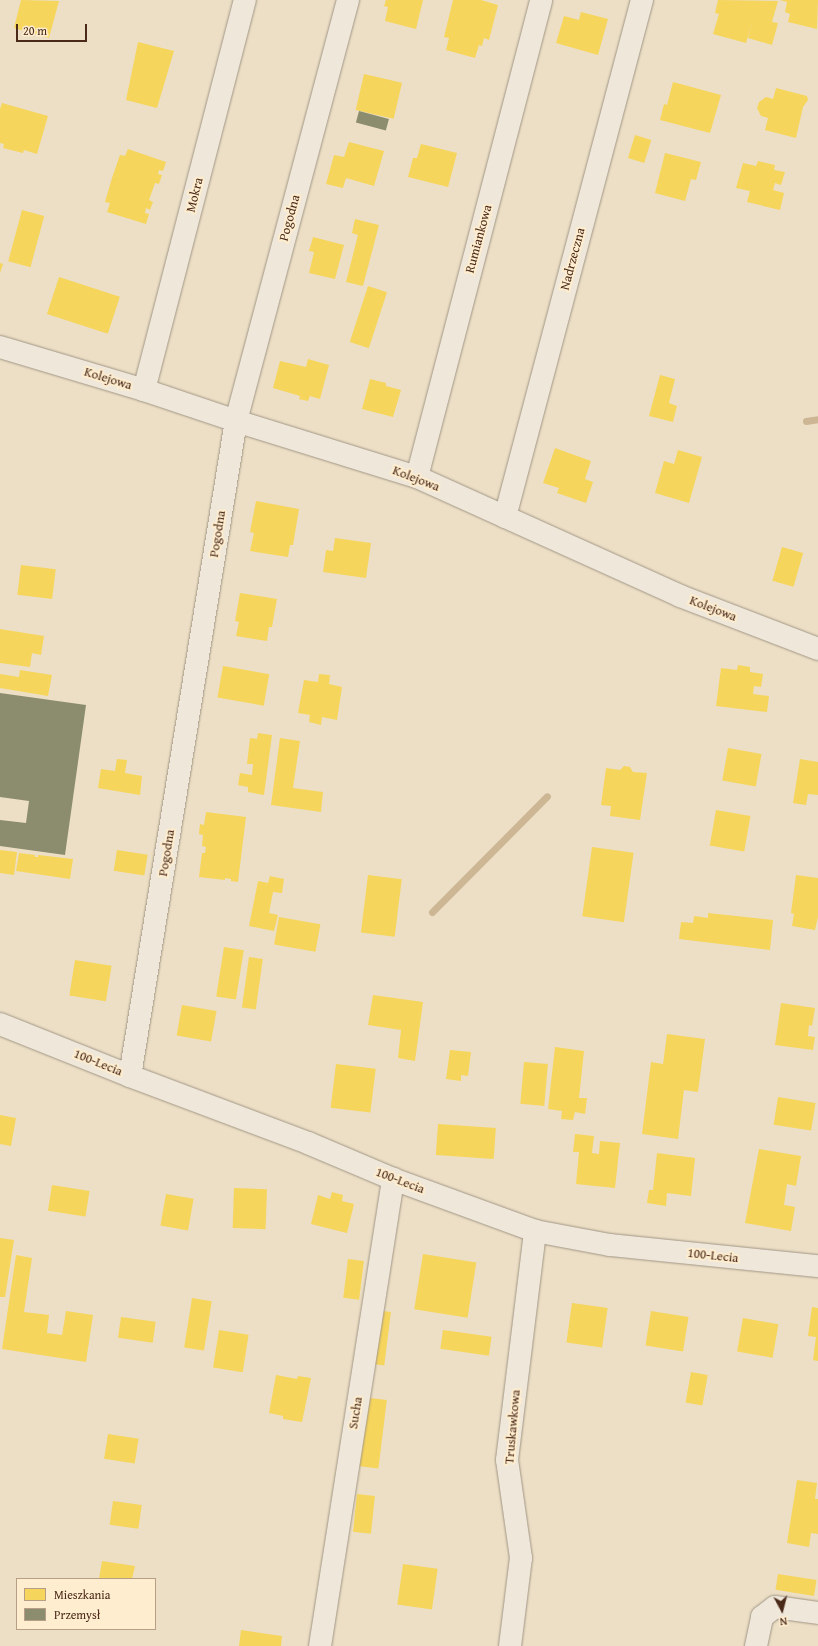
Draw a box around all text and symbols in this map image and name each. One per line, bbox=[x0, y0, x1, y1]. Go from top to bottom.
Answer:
scale bar bbox=[18, 16, 89, 42]
text: 20 m bbox=[23, 22, 47, 39]
street label: Mokra bbox=[183, 176, 207, 214]
street label: Pogodna bbox=[276, 193, 304, 243]
street label: Rumiankowa bbox=[462, 203, 496, 275]
street label: Nadrzeczna bbox=[557, 226, 589, 292]
street label: Kolejowa bbox=[82, 364, 134, 394]
street label: Kolejowa bbox=[390, 463, 442, 495]
street label: Pogodna bbox=[207, 510, 229, 558]
street label: Kolejowa bbox=[687, 593, 739, 625]
street label: Pogodna bbox=[156, 829, 178, 877]
street label: 100-Lecia bbox=[71, 1046, 125, 1080]
street label: 100-Lecia bbox=[373, 1165, 427, 1197]
street label: 100-Lecia bbox=[687, 1246, 739, 1266]
street label: Truskawkowa bbox=[502, 1389, 524, 1465]
street label: Sucha bbox=[346, 1396, 366, 1430]
legend bbox=[16, 1578, 156, 1630]
text: Mieszkania bbox=[54, 1586, 110, 1603]
north arrow bbox=[762, 1590, 802, 1630]
text: Przemysł bbox=[54, 1606, 100, 1623]
text: N bbox=[779, 1614, 788, 1630]

